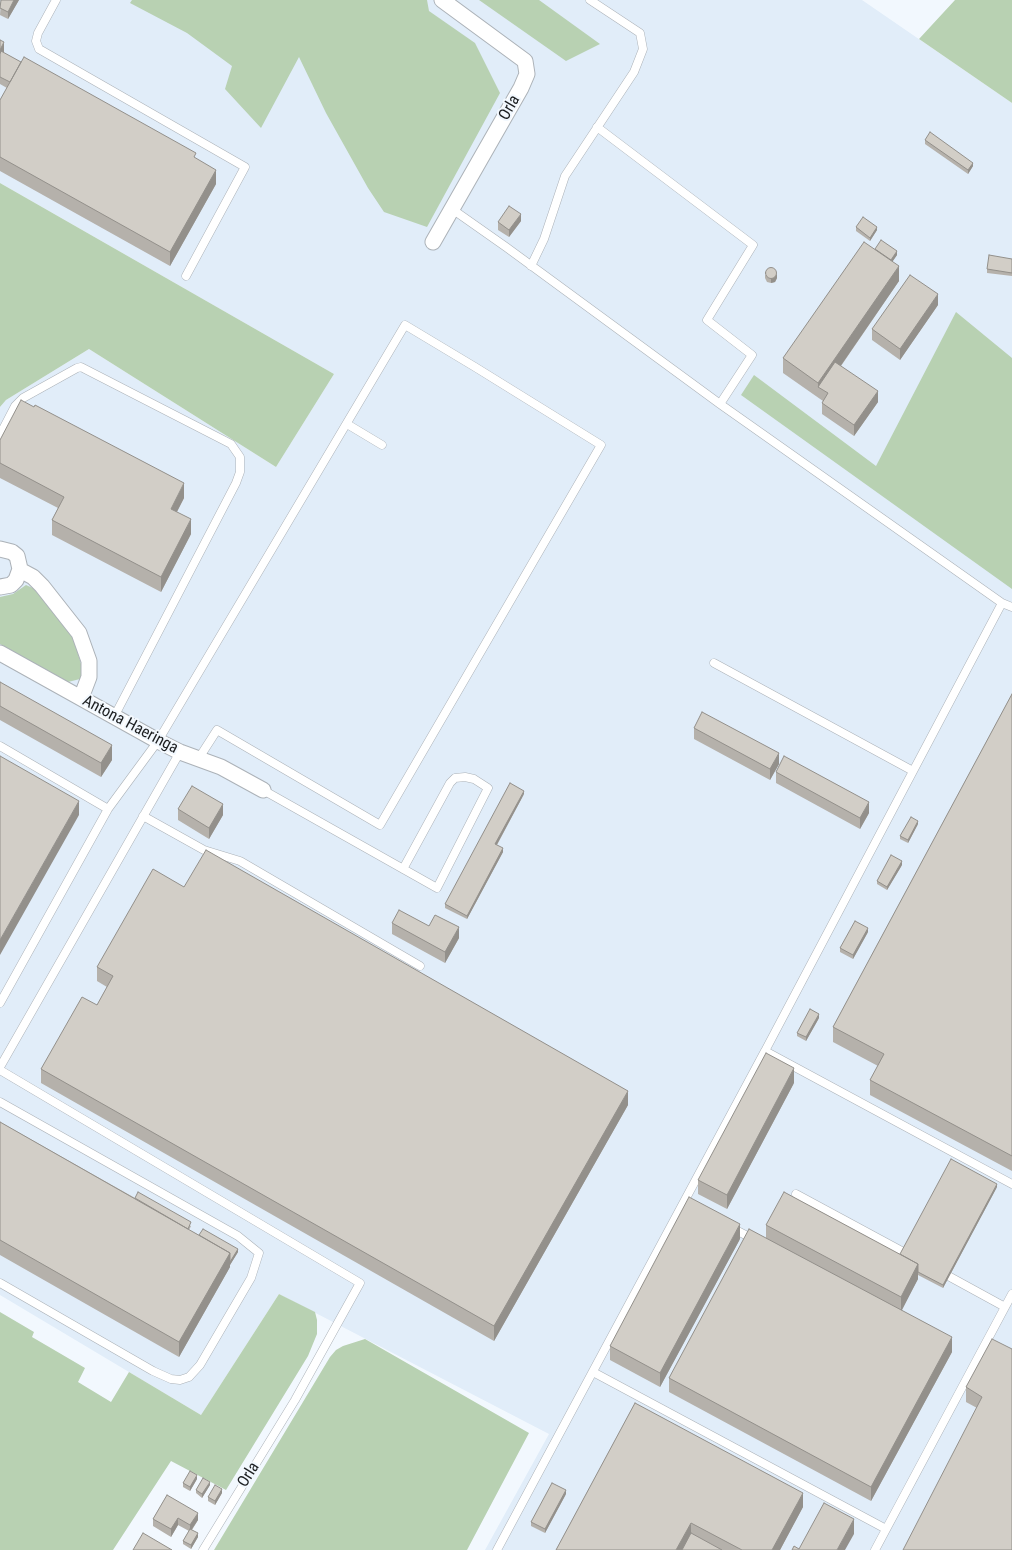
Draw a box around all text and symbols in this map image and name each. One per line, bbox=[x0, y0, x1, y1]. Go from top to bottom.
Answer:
street label: Orla bbox=[495, 92, 525, 124]
street label: Antona Haeringa bbox=[79, 692, 181, 758]
street label: Orla bbox=[234, 1459, 264, 1491]

